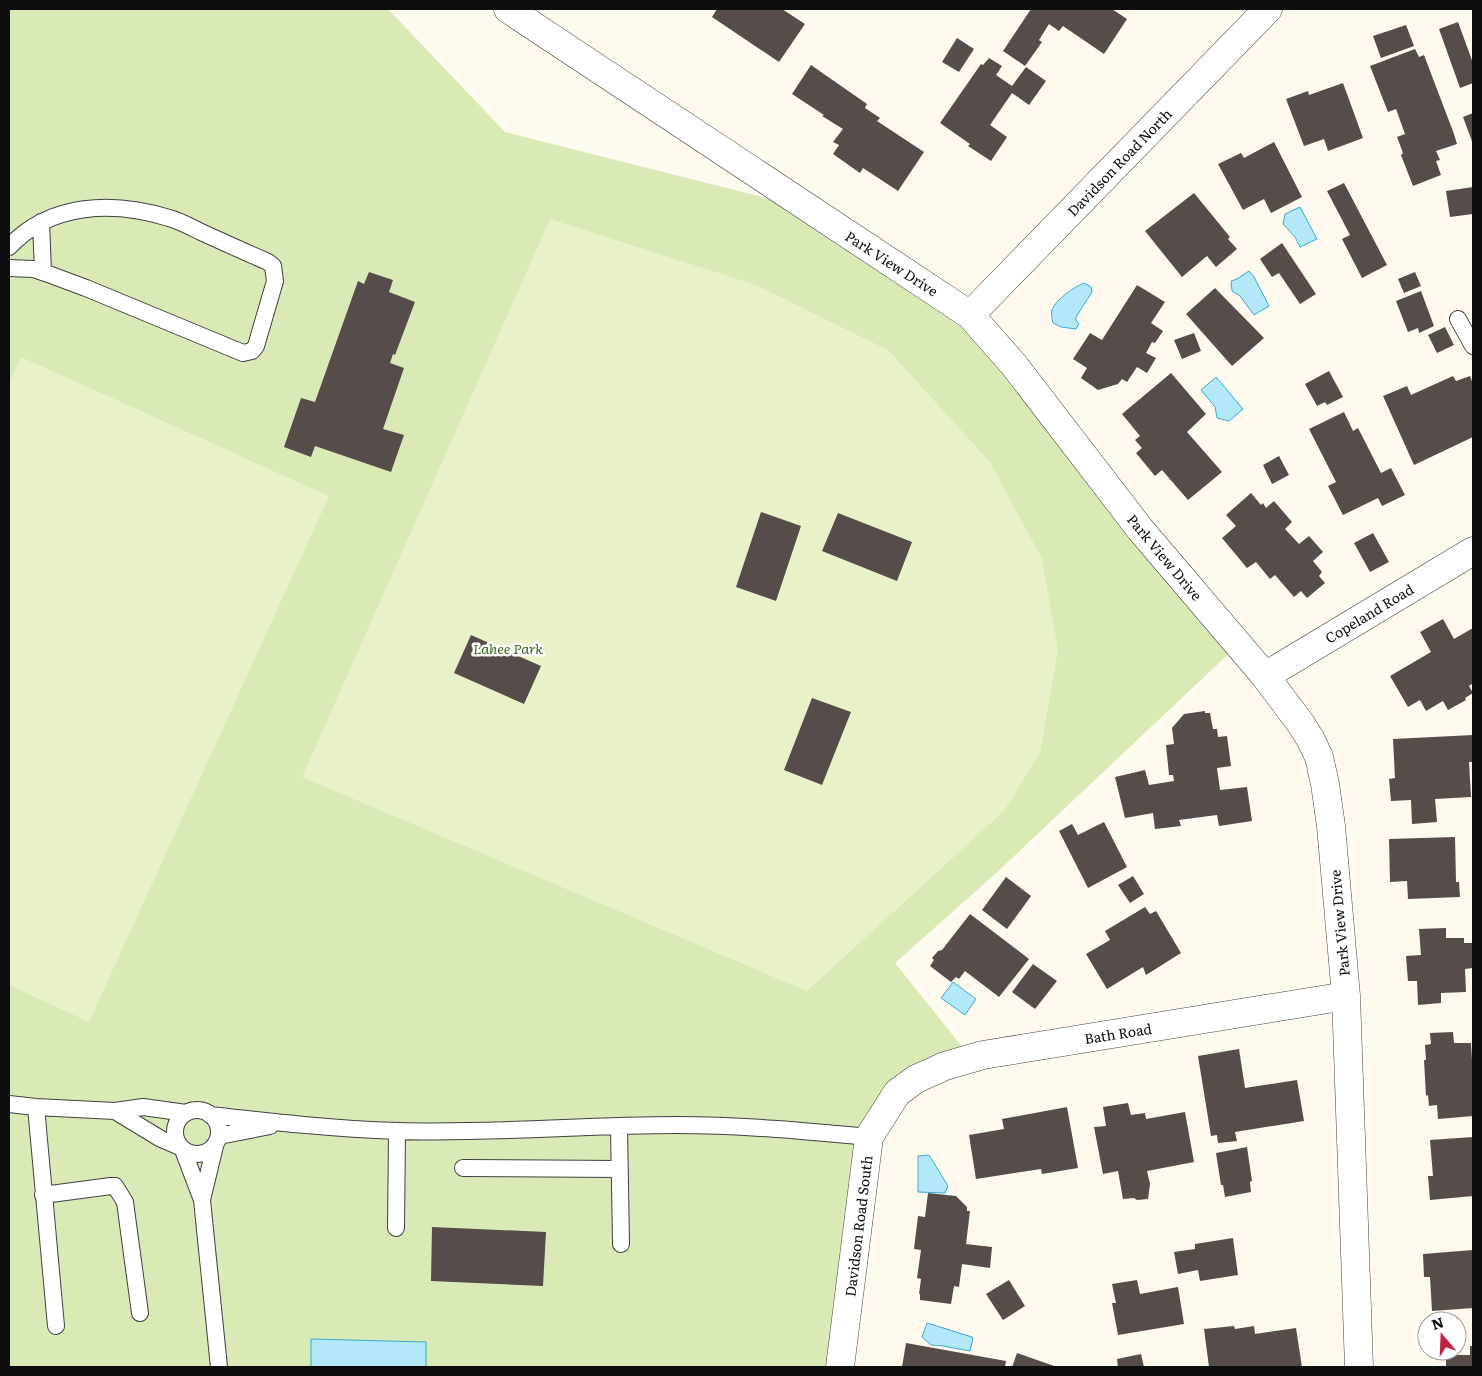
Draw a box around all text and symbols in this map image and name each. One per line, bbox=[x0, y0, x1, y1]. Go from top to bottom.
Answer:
street label: Davidson Road North bbox=[1062, 104, 1176, 220]
street label: Park View Drive bbox=[842, 225, 942, 301]
street label: Park View Drive bbox=[1123, 510, 1207, 604]
street label: Copeland Road bbox=[1321, 578, 1417, 647]
park label: Lahee Park bbox=[473, 638, 543, 658]
street label: Park View Drive bbox=[1324, 869, 1354, 977]
street label: Bath Road bbox=[1083, 1018, 1154, 1048]
street label: Davidson Road South bbox=[839, 1154, 877, 1298]
north arrow bbox=[1417, 1311, 1467, 1361]
text: N bbox=[1429, 1311, 1446, 1334]

